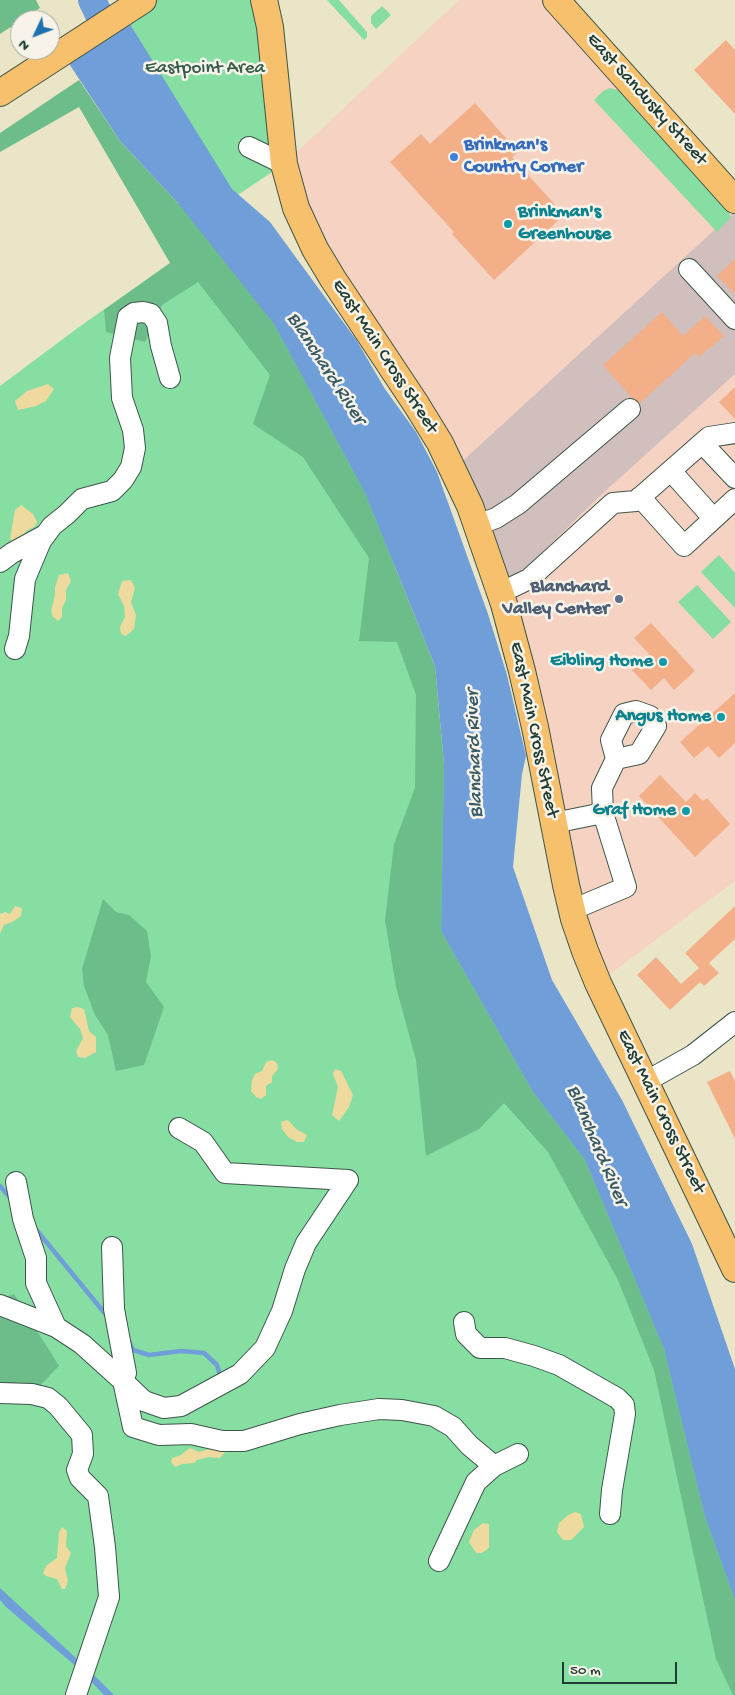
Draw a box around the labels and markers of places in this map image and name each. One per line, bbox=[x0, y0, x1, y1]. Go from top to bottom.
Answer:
place label: Brinkman's Country Corner bbox=[464, 135, 583, 179]
marker: Brinkman's Country Corner bbox=[448, 151, 460, 163]
place label: Brinkman's Greenhouse bbox=[518, 202, 611, 246]
marker: Brinkman's Greenhouse bbox=[502, 218, 514, 230]
place label: Blanchard Valley Center bbox=[502, 577, 609, 621]
marker: Blanchard Valley Center bbox=[613, 593, 625, 605]
place label: Eibling Home bbox=[550, 651, 653, 673]
marker: Eibling Home bbox=[657, 656, 669, 668]
place label: Angus Home bbox=[616, 706, 711, 728]
marker: Angus Home bbox=[715, 711, 727, 723]
place label: Graf Home bbox=[592, 800, 676, 822]
marker: Graf Home bbox=[680, 805, 692, 817]

